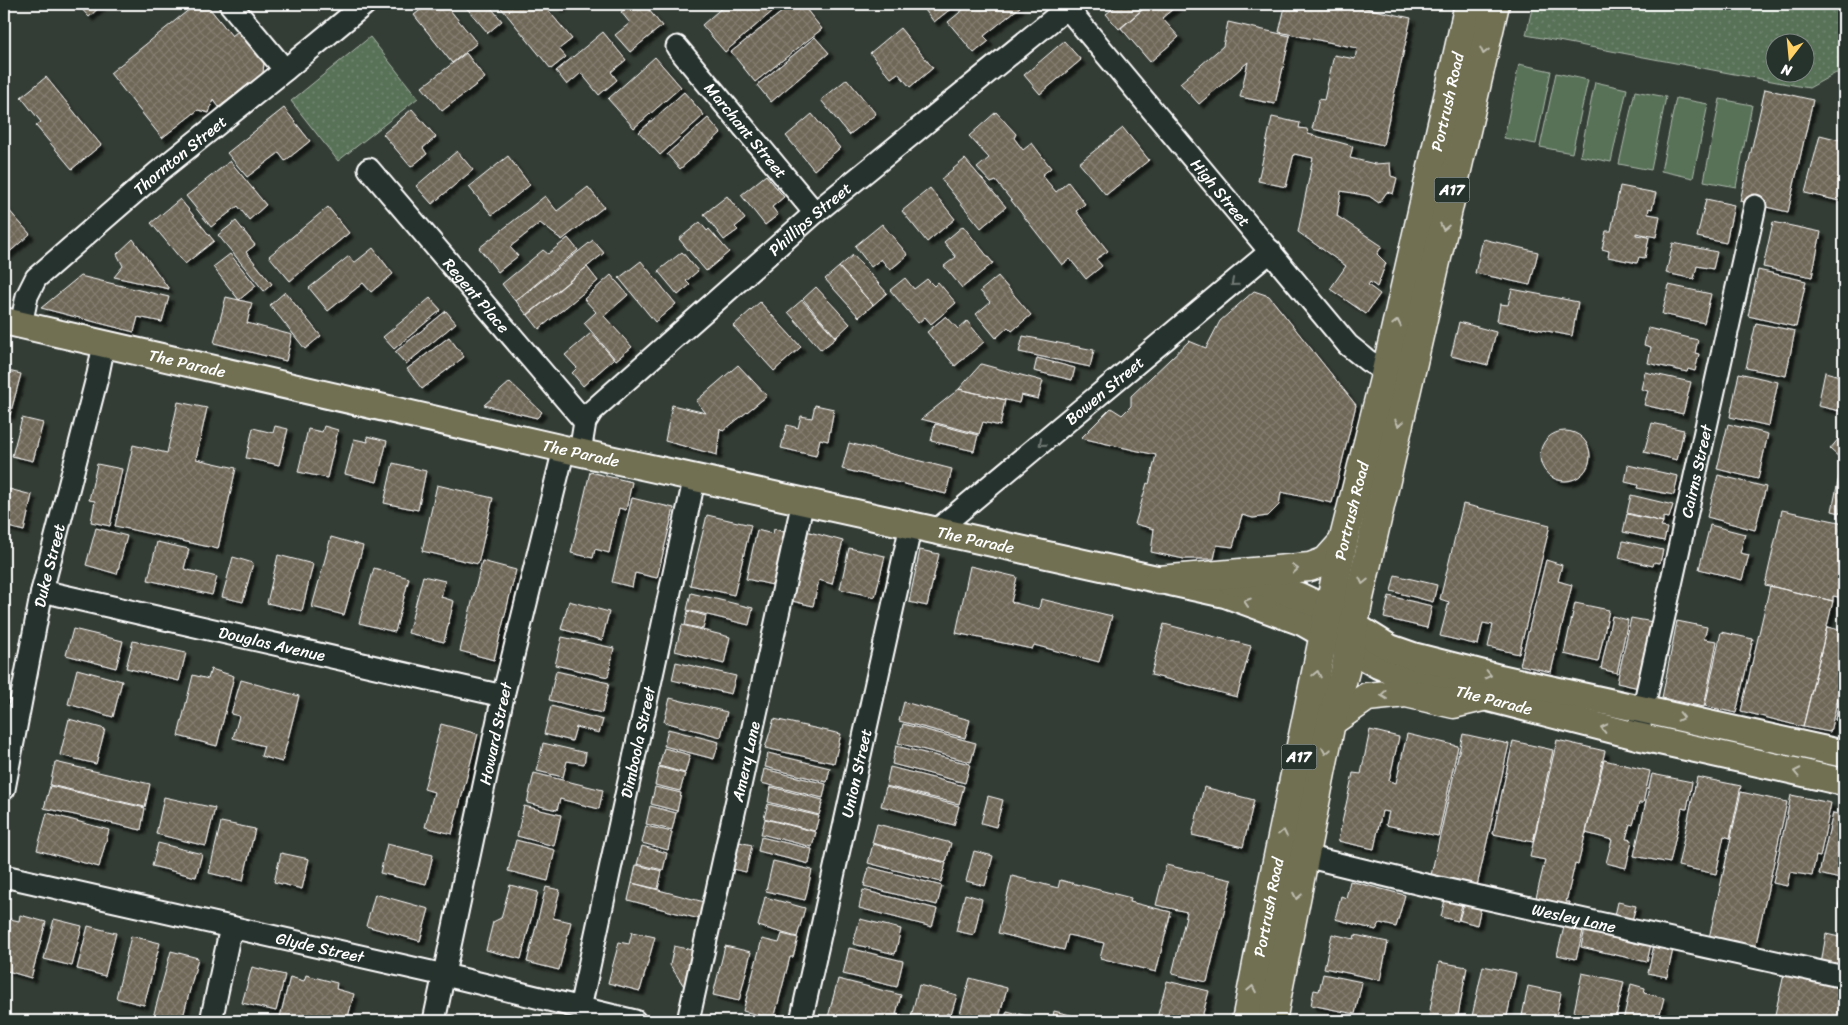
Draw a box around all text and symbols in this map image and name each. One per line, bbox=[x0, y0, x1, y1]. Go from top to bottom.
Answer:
north arrow bbox=[1766, 32, 1816, 82]
one-way arrow bbox=[1479, 47, 1490, 56]
street label: Portrush Road bbox=[1422, 48, 1473, 154]
text: N bbox=[1778, 57, 1796, 84]
street label: Marchant Street bbox=[697, 76, 795, 185]
street label: Thornton Street bbox=[126, 108, 234, 203]
street label: High Street bbox=[1183, 151, 1258, 234]
street label: Phillips Street bbox=[762, 175, 858, 263]
road number: A17 bbox=[1434, 178, 1470, 202]
one-way arrow bbox=[1439, 222, 1450, 231]
street label: Regent Place bbox=[435, 251, 517, 340]
one-way arrow bbox=[1231, 277, 1240, 285]
one-way arrow bbox=[1391, 319, 1402, 328]
street label: The Parade bbox=[146, 341, 229, 386]
street label: Bowen Street bbox=[1058, 349, 1151, 433]
one-way arrow bbox=[1394, 418, 1405, 427]
street label: Cairns Street bbox=[1672, 421, 1721, 521]
street label: The Parade bbox=[540, 431, 622, 476]
one-way arrow bbox=[1039, 438, 1048, 447]
street label: Portrush Road bbox=[1326, 457, 1378, 563]
street label: The Parade bbox=[934, 517, 1017, 562]
street label: Duke Street bbox=[25, 520, 74, 610]
one-way arrow bbox=[1292, 563, 1300, 574]
one-way arrow bbox=[1358, 577, 1369, 586]
one-way arrow bbox=[1244, 598, 1252, 608]
street label: Douglas Avenue bbox=[216, 618, 329, 670]
one-way arrow bbox=[1483, 669, 1492, 680]
one-way arrow bbox=[1311, 670, 1322, 678]
street label: The Parade bbox=[1453, 676, 1536, 724]
street label: Howard Street bbox=[471, 679, 521, 788]
street label: Dimboola Street bbox=[612, 683, 664, 801]
one-way arrow bbox=[1380, 689, 1388, 700]
one-way arrow bbox=[1676, 711, 1685, 722]
street label: Amery Lane bbox=[723, 718, 769, 805]
one-way arrow bbox=[1600, 723, 1609, 734]
street label: Union Street bbox=[833, 726, 880, 821]
road number: A17 bbox=[1282, 744, 1316, 770]
one-way arrow bbox=[1321, 746, 1331, 755]
one-way arrow bbox=[1792, 767, 1801, 777]
one-way arrow bbox=[1277, 828, 1288, 837]
street label: Portrush Road bbox=[1245, 853, 1293, 959]
one-way arrow bbox=[1293, 892, 1303, 901]
street label: Wesley Lane bbox=[1529, 895, 1619, 941]
street label: Glyde Street bbox=[273, 924, 367, 972]
one-way arrow bbox=[1246, 984, 1257, 993]

